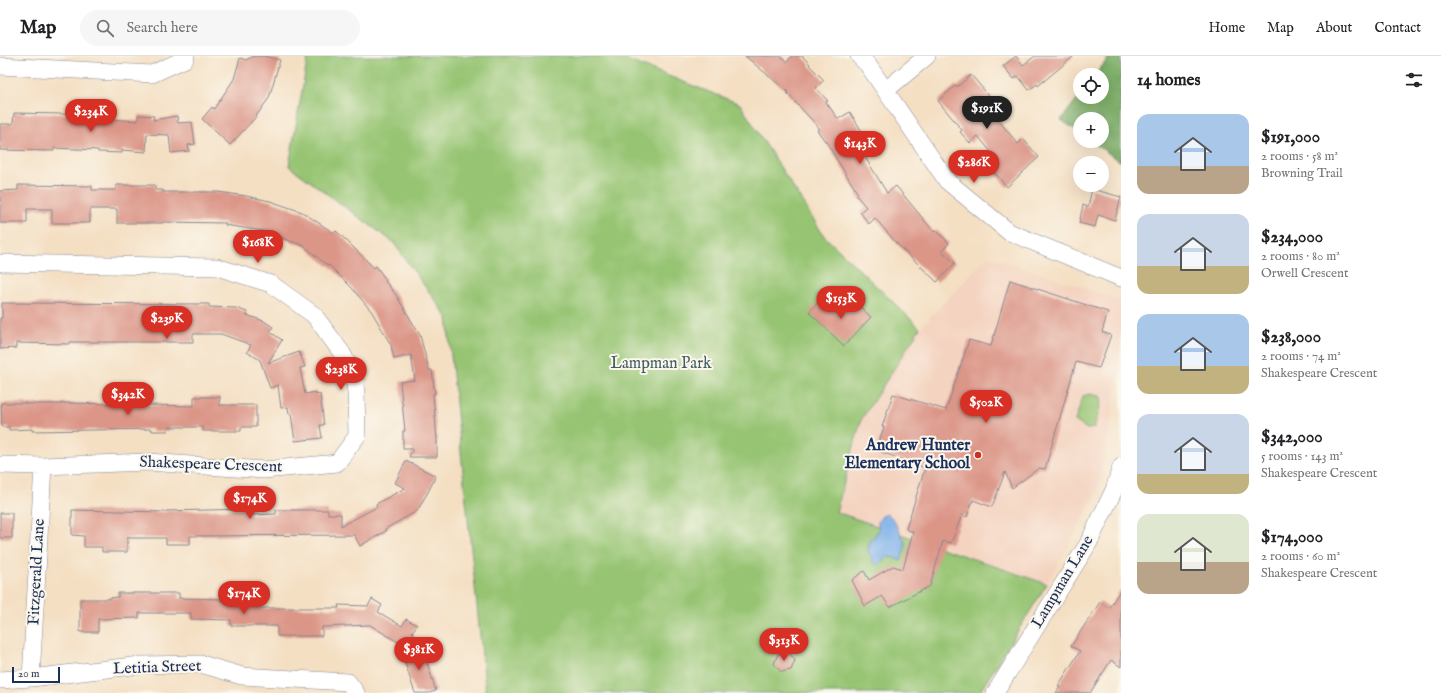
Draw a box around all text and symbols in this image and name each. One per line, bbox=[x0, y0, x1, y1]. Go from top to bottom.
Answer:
search box bbox=[80, 10, 360, 46]
text: Map bbox=[20, 16, 56, 40]
icon: search bbox=[94, 17, 116, 39]
text: Search here bbox=[126, 18, 198, 37]
text: Home bbox=[1209, 19, 1245, 37]
text: Map bbox=[1267, 19, 1294, 37]
text: About bbox=[1316, 19, 1352, 37]
text: Contact bbox=[1374, 19, 1421, 37]
map controls bbox=[1073, 68, 1109, 192]
button: locate bbox=[1073, 68, 1109, 104]
icon: filters bbox=[1403, 69, 1425, 91]
text: 14 homes bbox=[1137, 70, 1200, 91]
pin: $191K bbox=[959, 96, 1015, 130]
pin: $234K bbox=[63, 99, 119, 133]
text: $191K bbox=[971, 100, 1003, 117]
text: $234K bbox=[74, 103, 108, 120]
button: + bbox=[1073, 112, 1109, 148]
text: $191,000 bbox=[1261, 127, 1320, 148]
icon: home bbox=[1169, 130, 1217, 178]
pin: $143K bbox=[832, 131, 888, 165]
text: $143K bbox=[844, 135, 876, 152]
text: 2 rooms · 58 m² bbox=[1261, 148, 1338, 165]
pin: $286K bbox=[946, 150, 1002, 184]
text: $286K bbox=[957, 154, 991, 171]
button: − bbox=[1073, 156, 1109, 192]
text: Browning Trail bbox=[1261, 165, 1343, 182]
text: $234,000 bbox=[1261, 227, 1323, 248]
pin: $168K bbox=[230, 230, 286, 264]
icon: home bbox=[1169, 230, 1217, 278]
text: $168K bbox=[242, 234, 274, 251]
text: 2 rooms · 80 m² bbox=[1261, 248, 1340, 265]
text: Orwell Crescent bbox=[1261, 265, 1348, 282]
pin: $153K bbox=[813, 286, 869, 320]
text: $153K bbox=[825, 290, 857, 307]
pin: $239K bbox=[139, 306, 195, 340]
text: $239K bbox=[150, 310, 184, 327]
text: $238,000 bbox=[1261, 327, 1321, 348]
icon: home bbox=[1169, 330, 1217, 378]
text: 2 rooms · 74 m² bbox=[1261, 348, 1341, 365]
park label: Lampman Park bbox=[611, 354, 712, 374]
pin: $238K bbox=[313, 357, 369, 391]
text: $238K bbox=[325, 361, 357, 378]
text: Shakespeare Crescent bbox=[1261, 365, 1377, 382]
pin: $342K bbox=[100, 382, 156, 416]
text: $342K bbox=[111, 386, 145, 403]
pin: $502K bbox=[958, 390, 1014, 424]
text: $502K bbox=[969, 394, 1003, 411]
text: $342,000 bbox=[1261, 427, 1323, 448]
icon: home bbox=[1169, 430, 1217, 478]
place label: Andrew Hunter Elementary School bbox=[844, 436, 971, 474]
text: 5 rooms · 143 m² bbox=[1261, 448, 1343, 465]
marker: Andrew Hunter Elementary School bbox=[973, 450, 983, 460]
street label: Shakespeare Crescent bbox=[139, 453, 283, 478]
text: Shakespeare Crescent bbox=[1261, 465, 1377, 482]
pin: $174K bbox=[222, 486, 278, 520]
text: $174K bbox=[233, 490, 267, 507]
street label: Fitzgerald Lane bbox=[24, 518, 50, 626]
text: $174,000 bbox=[1261, 527, 1323, 548]
icon: home bbox=[1169, 530, 1217, 578]
street label: Lampman Lane bbox=[1027, 532, 1099, 632]
text: 2 rooms · 60 m² bbox=[1261, 548, 1340, 565]
text: Shakespeare Crescent bbox=[1261, 565, 1377, 582]
pin: $174K bbox=[216, 581, 272, 615]
text: $174K bbox=[227, 585, 261, 602]
pin: $313K bbox=[756, 628, 812, 662]
text: $313K bbox=[768, 632, 800, 649]
pin: $381K bbox=[391, 637, 447, 671]
text: $381K bbox=[403, 641, 435, 658]
street label: Letitia Street bbox=[112, 656, 202, 680]
scale bar bbox=[12, 665, 60, 684]
text: 20 m bbox=[18, 667, 39, 681]

